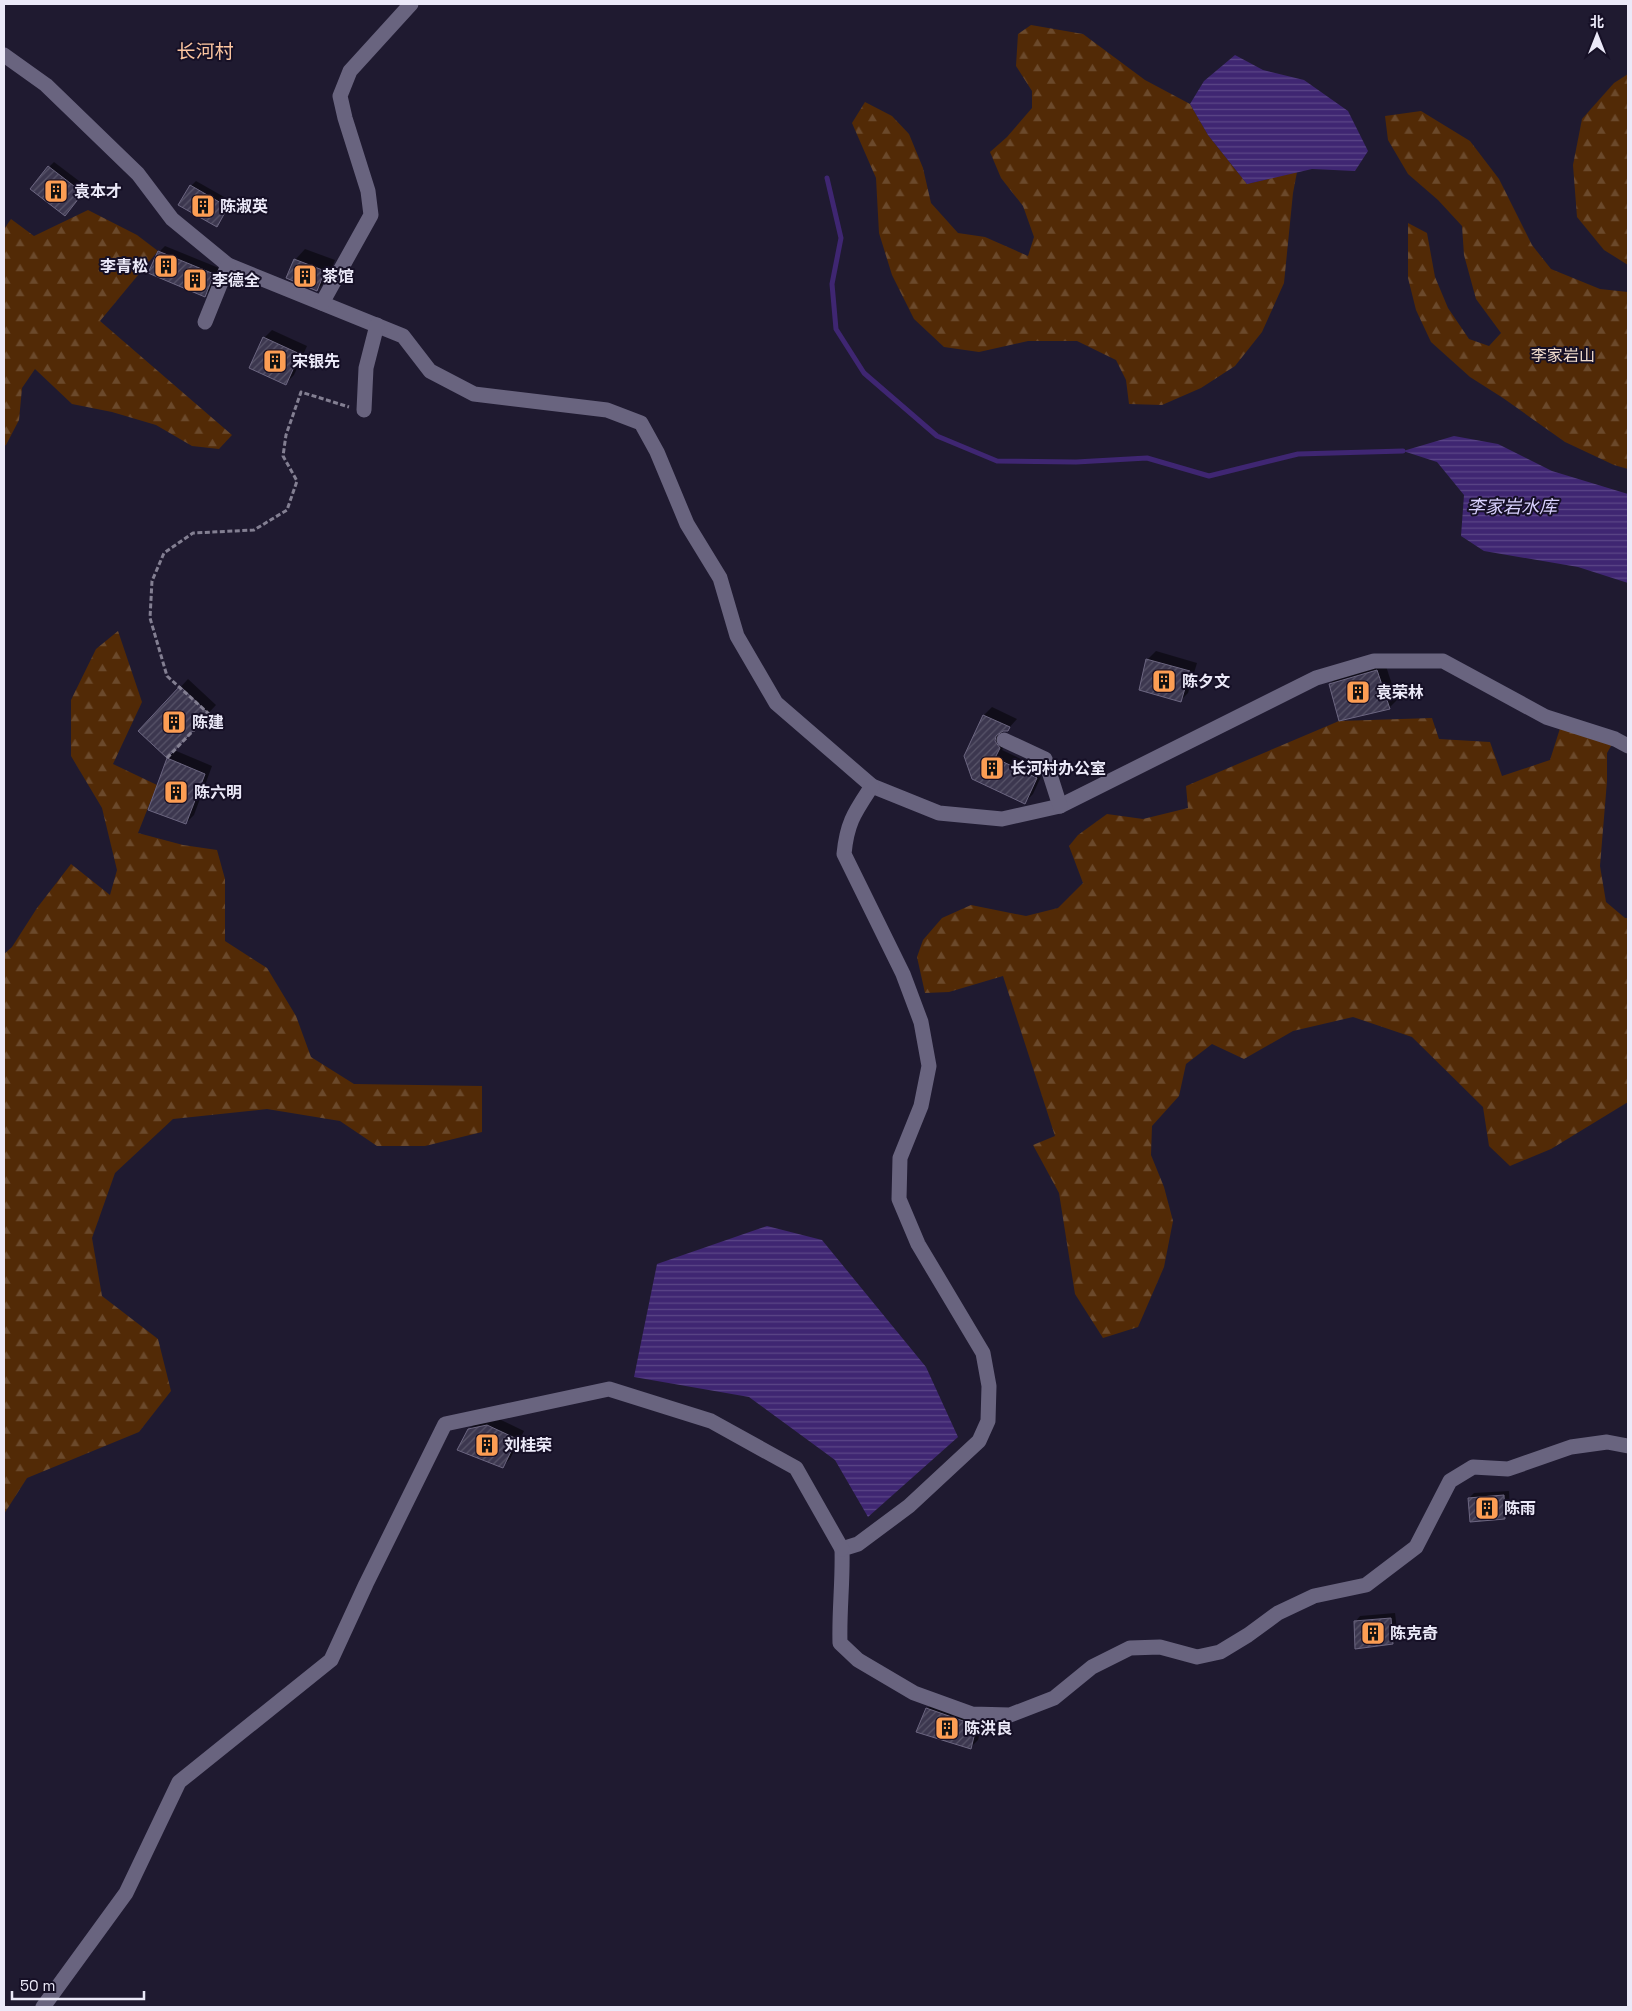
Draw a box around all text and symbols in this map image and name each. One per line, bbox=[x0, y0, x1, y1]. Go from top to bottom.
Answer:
north arrow bbox=[1572, 10, 1622, 60]
text: 北 bbox=[1590, 13, 1604, 31]
district label: 长河村 bbox=[176, 39, 234, 64]
building icon: 袁本才 bbox=[43, 178, 69, 204]
place label: 袁本才 bbox=[74, 181, 122, 202]
building icon: 陈淑英 bbox=[190, 193, 216, 219]
place label: 陈淑英 bbox=[220, 196, 268, 217]
building icon: 李青松 bbox=[153, 253, 179, 279]
place label: 李青松 bbox=[100, 256, 148, 277]
building icon: 茶馆 bbox=[292, 263, 318, 289]
place label: 茶馆 bbox=[322, 266, 354, 287]
building icon: 李德全 bbox=[182, 267, 208, 293]
place label: 李德全 bbox=[212, 270, 260, 291]
park label: 李家岩山 bbox=[1531, 345, 1595, 366]
building icon: 宋银先 bbox=[262, 348, 288, 374]
place label: 宋银先 bbox=[292, 351, 340, 372]
water label: 李家岩水库 bbox=[1467, 495, 1560, 518]
building icon: 陈夕文 bbox=[1151, 668, 1177, 694]
place label: 陈夕文 bbox=[1182, 671, 1230, 692]
building icon: 袁荣林 bbox=[1345, 679, 1371, 705]
place label: 袁荣林 bbox=[1376, 682, 1424, 703]
building icon: 陈建 bbox=[161, 709, 187, 735]
place label: 陈建 bbox=[192, 712, 224, 733]
building icon: 长河村办公室 bbox=[979, 755, 1005, 781]
place label: 长河村办公室 bbox=[1010, 758, 1106, 779]
building icon: 陈六明 bbox=[163, 779, 189, 805]
place label: 陈六明 bbox=[194, 782, 242, 803]
building icon: 刘桂荣 bbox=[474, 1432, 500, 1458]
place label: 刘桂荣 bbox=[504, 1435, 552, 1456]
building icon: 陈雨 bbox=[1474, 1495, 1500, 1521]
place label: 陈雨 bbox=[1504, 1498, 1536, 1519]
building icon: 陈克奇 bbox=[1360, 1620, 1386, 1646]
place label: 陈克奇 bbox=[1390, 1623, 1438, 1644]
building icon: 陈洪良 bbox=[934, 1715, 960, 1741]
place label: 陈洪良 bbox=[964, 1718, 1012, 1739]
scale bar bbox=[12, 1968, 145, 2000]
text: 50 m bbox=[20, 1976, 55, 1995]

